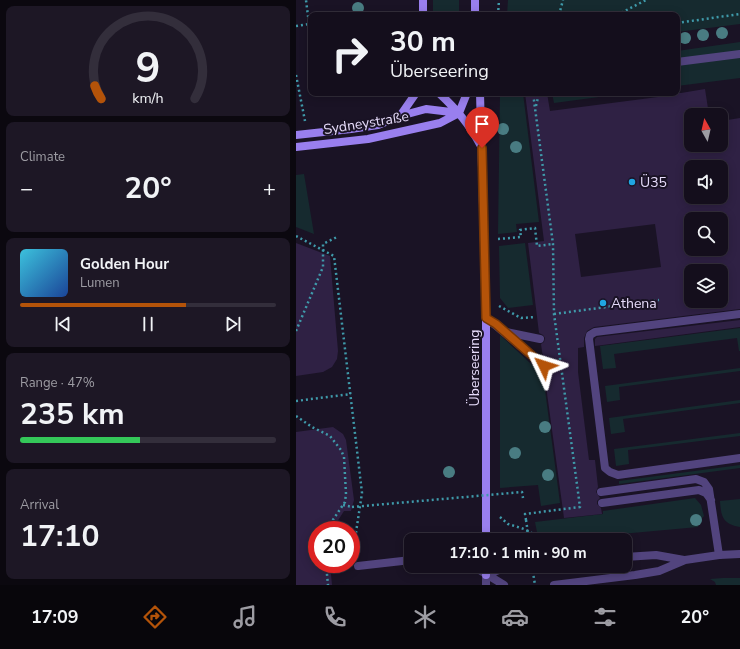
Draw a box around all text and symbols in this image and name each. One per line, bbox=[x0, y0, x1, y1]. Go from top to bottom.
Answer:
text: 30 m bbox=[390, 23, 456, 61]
icon: right bbox=[324, 28, 376, 80]
text: 9 bbox=[136, 40, 160, 97]
text: Überseering bbox=[390, 59, 489, 83]
text: km/h bbox=[132, 88, 164, 107]
street label: Sydneystraße bbox=[322, 107, 410, 139]
pin bbox=[465, 107, 499, 148]
north arrow bbox=[684, 108, 728, 152]
map controls bbox=[684, 108, 728, 308]
icon: arrive bbox=[471, 113, 493, 135]
text: Climate bbox=[20, 148, 65, 166]
button: sound bbox=[684, 160, 728, 204]
text: 20° bbox=[124, 168, 172, 209]
place label: Ü35 bbox=[640, 173, 667, 192]
text: − bbox=[20, 174, 33, 204]
text: + bbox=[263, 174, 276, 204]
marker: Ü35 bbox=[627, 177, 637, 187]
button: search bbox=[684, 212, 728, 256]
text: Golden Hour bbox=[80, 254, 169, 274]
button: layers bbox=[684, 264, 728, 308]
text: Lumen bbox=[80, 274, 120, 292]
place label: Athena bbox=[611, 294, 657, 313]
marker: Athena bbox=[598, 298, 608, 308]
icon: previous bbox=[52, 313, 74, 335]
icon: pause bbox=[137, 313, 159, 335]
icon: next bbox=[222, 313, 244, 335]
street label: Überseering bbox=[465, 330, 484, 406]
position arrow bbox=[523, 345, 565, 387]
text: Range · 47% bbox=[20, 374, 95, 392]
text: 235 km bbox=[20, 394, 125, 435]
text: Arrival bbox=[20, 496, 59, 514]
text: 17:10 bbox=[20, 516, 99, 557]
speed limit sign: 20 bbox=[308, 521, 360, 573]
text: 17:10 · 1 min · 90 m bbox=[449, 543, 587, 563]
icon: directions bbox=[141, 603, 169, 631]
icon: music bbox=[231, 603, 259, 631]
icon: phone bbox=[321, 603, 349, 631]
icon: climate bbox=[411, 603, 439, 631]
icon: car bbox=[501, 603, 529, 631]
icon: filters bbox=[591, 603, 619, 631]
text: 17:09 bbox=[31, 605, 79, 629]
text: 20° bbox=[681, 605, 709, 629]

